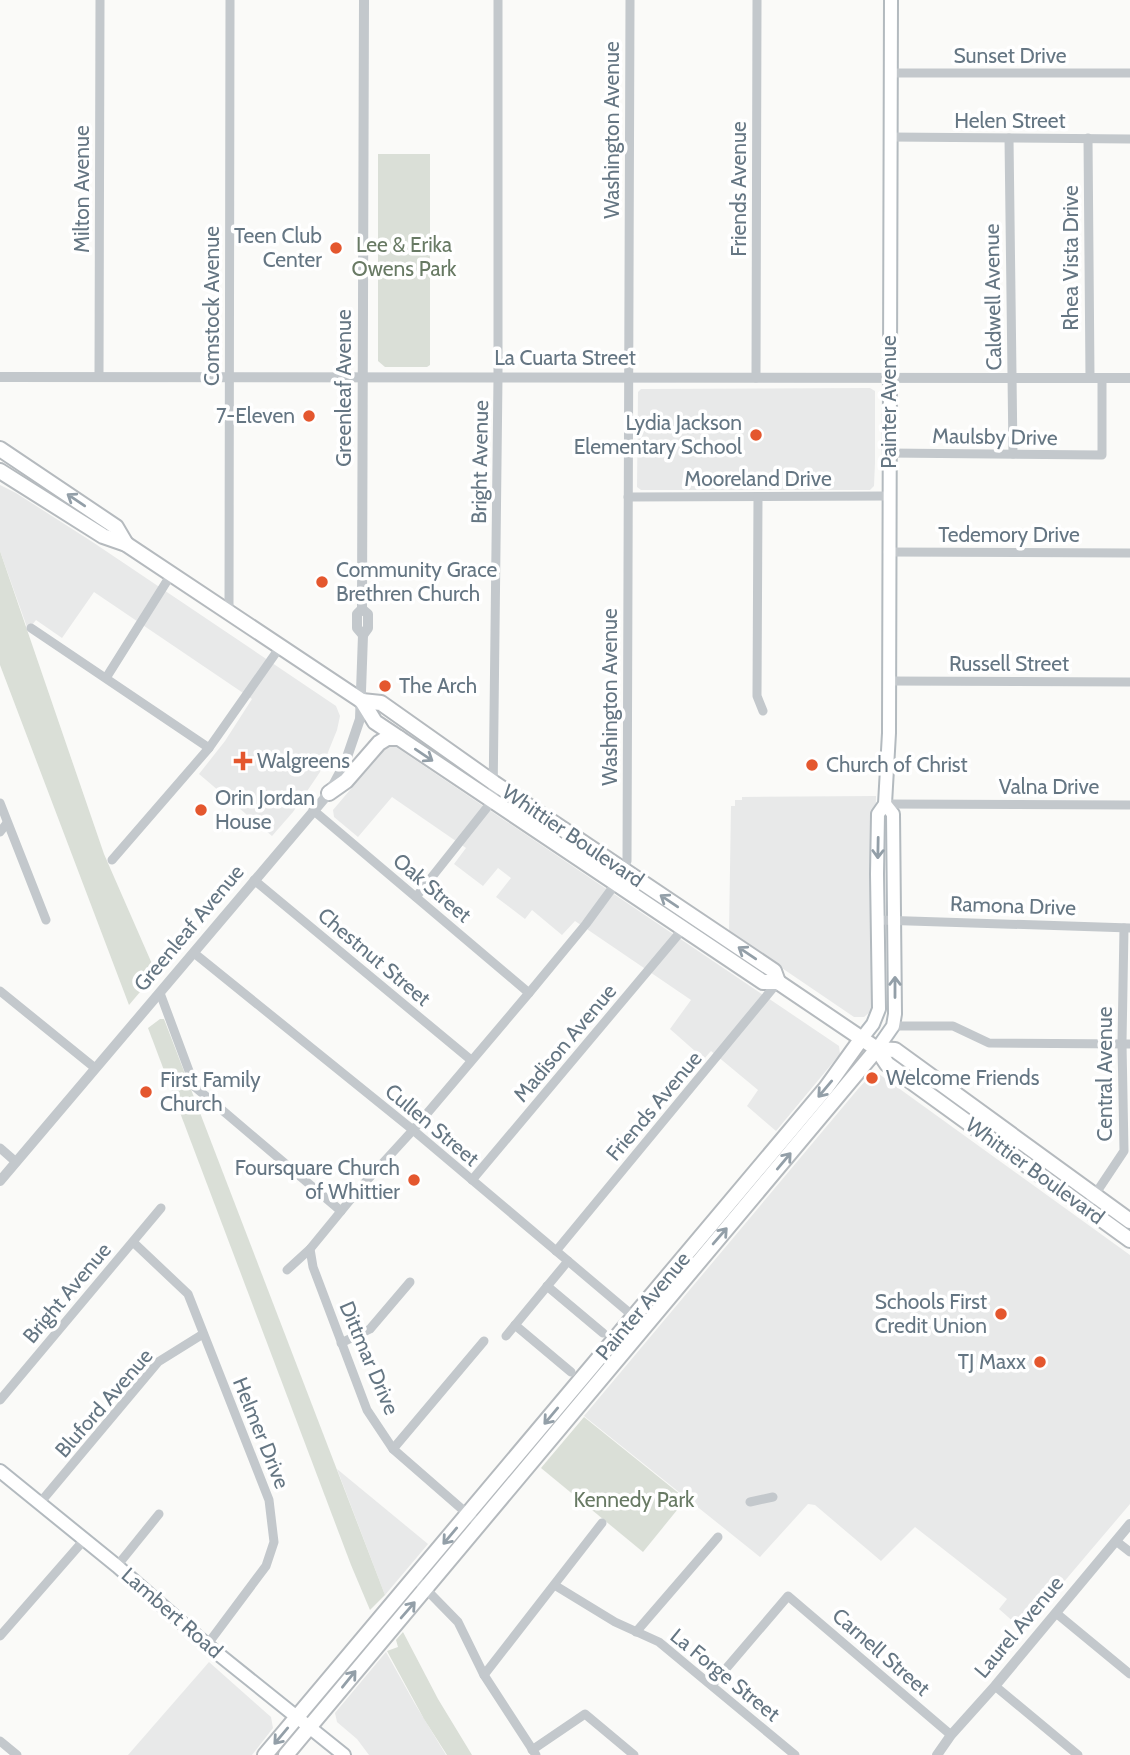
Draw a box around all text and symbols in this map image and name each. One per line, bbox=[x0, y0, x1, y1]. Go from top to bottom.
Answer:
street label: Washington Avenue bbox=[599, 41, 624, 219]
street label: Sunset Drive bbox=[953, 43, 1067, 68]
street label: Helen Street bbox=[954, 108, 1066, 133]
street label: Friends Avenue bbox=[726, 121, 751, 257]
street label: Milton Avenue bbox=[69, 125, 94, 253]
street label: Rhea Vista Drive bbox=[1058, 185, 1083, 331]
place label: Teen Club Center bbox=[234, 223, 322, 272]
street label: Caldwell Avenue bbox=[979, 223, 1006, 371]
street label: Comstock Avenue bbox=[199, 226, 224, 386]
park label: Lee & Erika Owens Park bbox=[351, 232, 457, 281]
marker: Teen Club Center bbox=[328, 240, 344, 256]
street label: Greenleaf Avenue bbox=[331, 309, 356, 467]
street label: Painter Avenue bbox=[876, 335, 901, 469]
street label: La Cuarta Street bbox=[494, 345, 636, 370]
street label: Bright Avenue bbox=[466, 400, 493, 524]
place label: 7-Eleven bbox=[216, 403, 295, 428]
marker: 7-Eleven bbox=[301, 408, 317, 424]
place label: Lydia Jackson Elementary School bbox=[574, 410, 742, 459]
street label: Maulsby Drive bbox=[932, 423, 1058, 450]
marker: Lydia Jackson Elementary School bbox=[748, 427, 764, 443]
street label: Mooreland Drive bbox=[684, 466, 832, 491]
one-way arrow bbox=[66, 492, 86, 506]
street label: Tedemory Drive bbox=[938, 522, 1080, 547]
place label: Community Grace Brethren Church bbox=[336, 557, 498, 606]
marker: Community Grace Brethren Church bbox=[314, 574, 330, 590]
street label: Washington Avenue bbox=[597, 608, 622, 786]
street label: Russell Street bbox=[949, 651, 1069, 676]
place label: The Arch bbox=[399, 673, 477, 698]
marker: The Arch bbox=[377, 678, 393, 694]
place label: Walgreens bbox=[257, 748, 350, 773]
one-way arrow bbox=[414, 748, 433, 762]
place label: Church of Christ bbox=[826, 752, 968, 777]
marker: Walgreens bbox=[235, 753, 251, 769]
marker: Church of Christ bbox=[804, 757, 820, 773]
street label: Valna Drive bbox=[999, 774, 1100, 799]
street label: Whittier Boulevard bbox=[498, 779, 649, 892]
place label: Orin Jordan House bbox=[215, 785, 315, 834]
marker: Orin Jordan House bbox=[193, 802, 209, 818]
one-way arrow bbox=[871, 836, 884, 859]
street label: Oak Street bbox=[388, 848, 476, 927]
street label: Greenleaf Avenue bbox=[128, 859, 249, 996]
street label: Ramona Drive bbox=[949, 891, 1077, 920]
one-way arrow bbox=[660, 894, 680, 908]
street label: Chestnut Street bbox=[313, 902, 436, 1011]
one-way arrow bbox=[738, 945, 757, 960]
one-way arrow bbox=[888, 976, 902, 999]
street label: Madison Avenue bbox=[508, 978, 621, 1107]
street label: Central Avenue bbox=[1092, 1006, 1117, 1141]
street label: Friends Avenue bbox=[601, 1046, 707, 1166]
place label: Welcome Friends bbox=[886, 1065, 1040, 1090]
place label: First Family Church bbox=[160, 1067, 261, 1116]
marker: Welcome Friends bbox=[864, 1070, 880, 1086]
street label: Cullen Street bbox=[380, 1078, 484, 1171]
one-way arrow bbox=[817, 1079, 833, 1097]
marker: First Family Church bbox=[138, 1084, 154, 1100]
street label: Whittier Boulevard bbox=[961, 1112, 1110, 1229]
one-way arrow bbox=[777, 1152, 792, 1170]
place label: Foursquare Church of Whittier bbox=[235, 1155, 400, 1204]
marker: Foursquare Church of Whittier bbox=[406, 1172, 422, 1188]
one-way arrow bbox=[712, 1227, 728, 1245]
street label: Bright Avenue bbox=[17, 1237, 116, 1348]
street label: Painter Avenue bbox=[590, 1246, 695, 1365]
place label: Schools First Credit Union bbox=[875, 1289, 987, 1338]
street label: Dittmar Drive bbox=[334, 1297, 405, 1418]
marker: Schools First Credit Union bbox=[993, 1306, 1009, 1322]
street label: Bluford Avenue bbox=[50, 1343, 158, 1462]
place label: TJ Maxx bbox=[958, 1349, 1026, 1374]
marker: TJ Maxx bbox=[1032, 1354, 1048, 1370]
street label: Helmer Drive bbox=[228, 1373, 295, 1492]
one-way arrow bbox=[543, 1406, 559, 1424]
park label: Kennedy Park bbox=[574, 1487, 695, 1512]
one-way arrow bbox=[442, 1527, 458, 1545]
street label: Lambert Road bbox=[117, 1562, 228, 1663]
street label: Laurel Avenue bbox=[969, 1571, 1069, 1683]
one-way arrow bbox=[400, 1601, 416, 1619]
street label: Carnell Street bbox=[828, 1603, 935, 1701]
street label: La Forge Street bbox=[666, 1623, 785, 1726]
one-way arrow bbox=[342, 1670, 357, 1688]
one-way arrow bbox=[273, 1726, 289, 1744]

